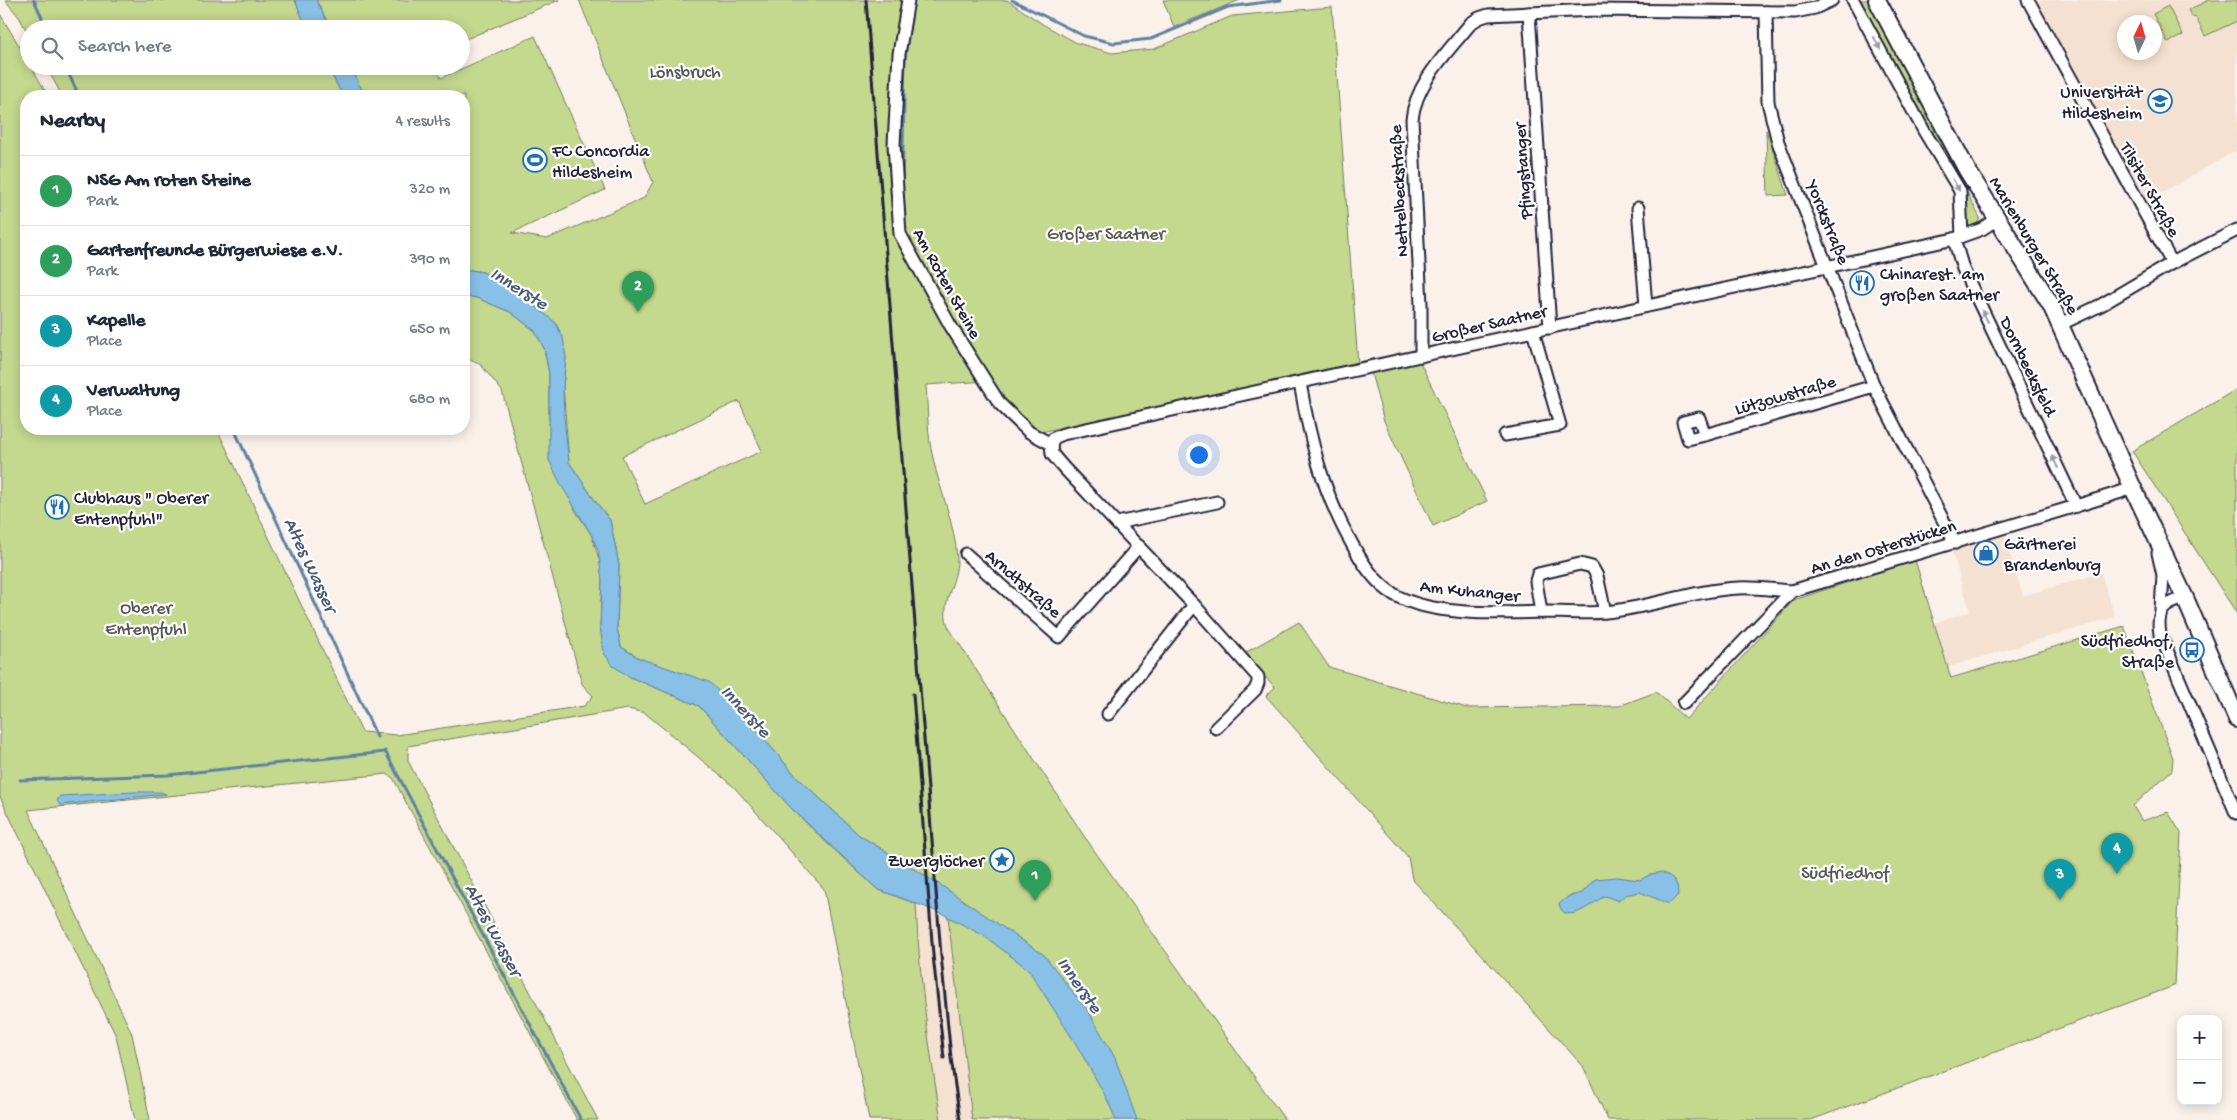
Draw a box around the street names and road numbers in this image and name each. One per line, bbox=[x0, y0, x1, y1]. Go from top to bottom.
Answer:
street label: Pfingstanger bbox=[1511, 120, 1538, 221]
street label: Nettelbeckstraße bbox=[1387, 123, 1414, 258]
street label: Tilsiter Straße bbox=[2114, 138, 2184, 242]
street label: Marienburger Straße bbox=[1983, 173, 2083, 320]
street label: Yorckstraße bbox=[1800, 176, 1853, 269]
street label: Am Roten Steine bbox=[907, 225, 985, 344]
street label: Großer Saatner bbox=[1430, 302, 1551, 349]
street label: Dornbeeksfeld bbox=[1993, 313, 2061, 422]
street label: Lützowstraße bbox=[1733, 372, 1839, 421]
street label: An den Osterstücken bbox=[1808, 516, 1959, 581]
street label: Arndtstraße bbox=[980, 546, 1065, 624]
street label: Am Kuhanger bbox=[1419, 577, 1522, 608]

